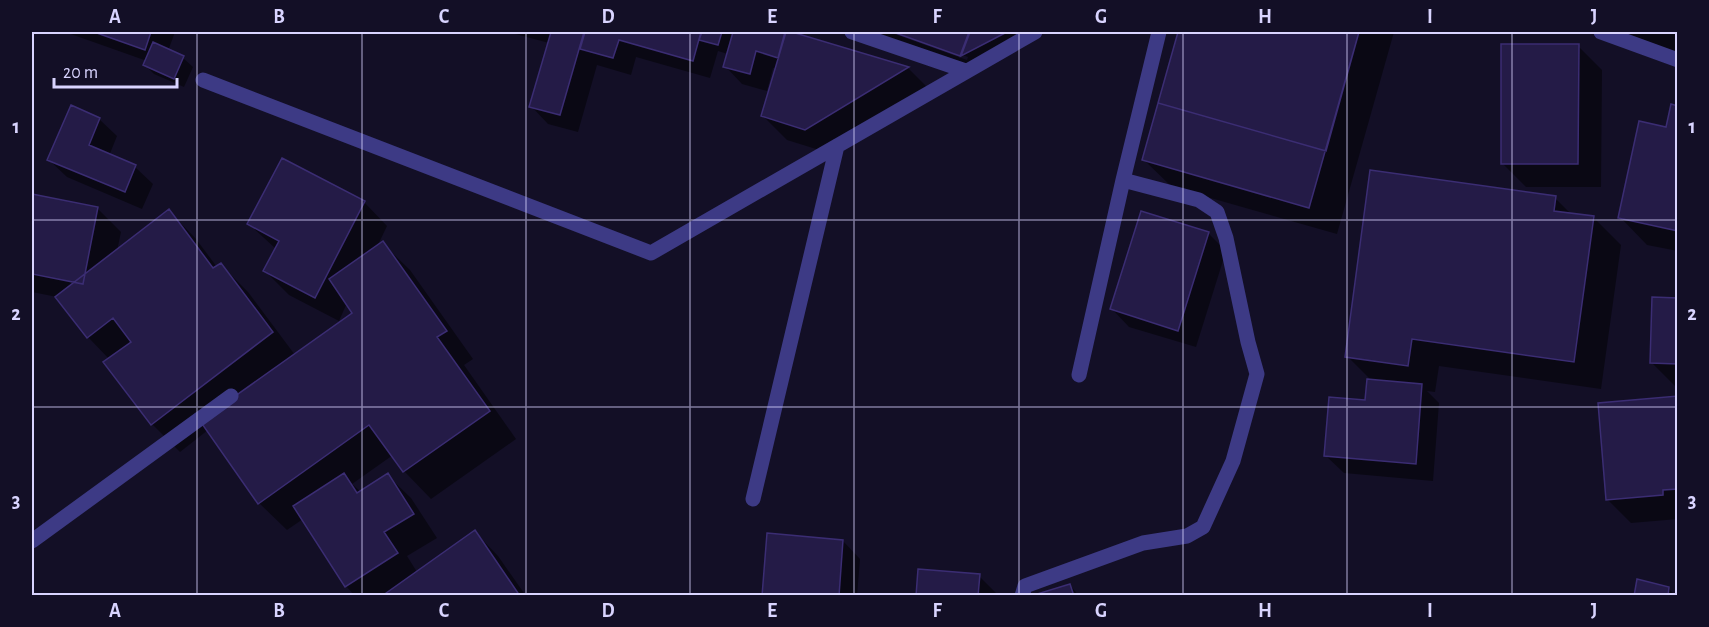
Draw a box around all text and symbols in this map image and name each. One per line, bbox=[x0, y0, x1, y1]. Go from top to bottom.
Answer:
text: A bbox=[109, 7, 121, 27]
text: B bbox=[273, 7, 285, 27]
text: C bbox=[439, 7, 450, 27]
text: D bbox=[601, 7, 615, 27]
text: E bbox=[767, 7, 777, 27]
text: F bbox=[932, 7, 942, 27]
text: G bbox=[1095, 7, 1107, 27]
text: H bbox=[1258, 7, 1272, 27]
text: I bbox=[1427, 7, 1433, 27]
text: J bbox=[1591, 7, 1597, 27]
scale bar bbox=[54, 51, 177, 89]
text: 20 m bbox=[63, 64, 98, 82]
text: 1 bbox=[12, 117, 20, 137]
text: 1 bbox=[1688, 117, 1696, 137]
text: 2 bbox=[11, 304, 21, 324]
text: 2 bbox=[1687, 304, 1697, 324]
text: 3 bbox=[12, 491, 20, 511]
text: 3 bbox=[1688, 491, 1696, 511]
text: A bbox=[109, 601, 121, 621]
text: B bbox=[273, 601, 285, 621]
text: C bbox=[439, 601, 450, 621]
text: D bbox=[601, 601, 615, 621]
text: E bbox=[767, 601, 777, 621]
text: F bbox=[932, 601, 942, 621]
text: G bbox=[1095, 601, 1107, 621]
text: H bbox=[1258, 601, 1272, 621]
text: I bbox=[1427, 601, 1433, 621]
text: J bbox=[1591, 601, 1597, 621]

